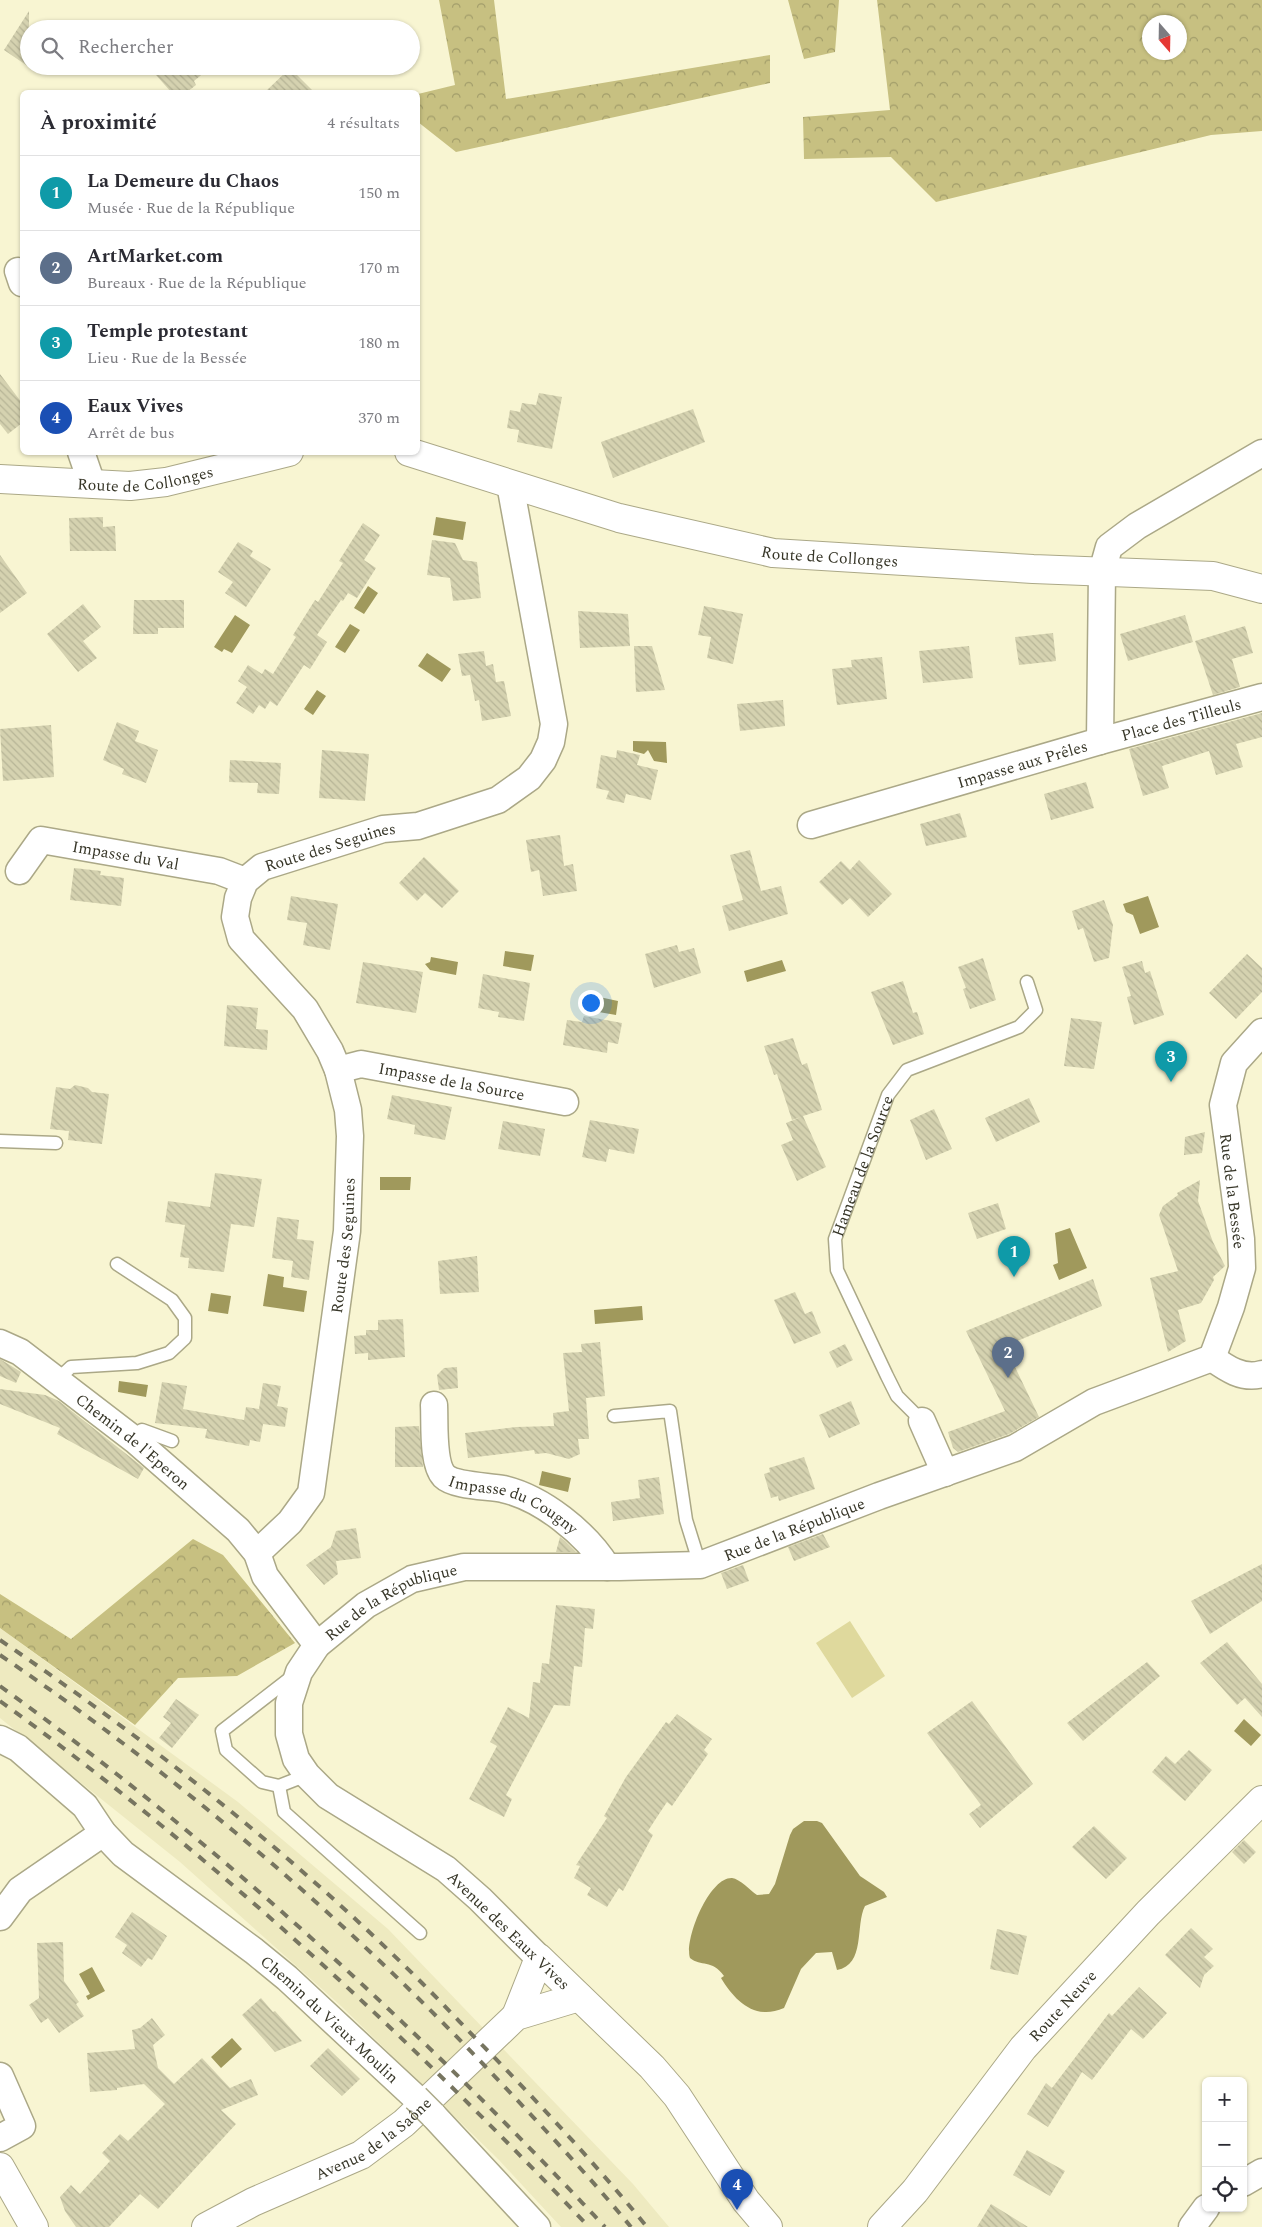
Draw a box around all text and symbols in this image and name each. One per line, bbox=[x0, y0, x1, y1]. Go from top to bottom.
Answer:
north arrow bbox=[1142, 15, 1187, 60]
search box bbox=[20, 20, 420, 75]
text: Rechercher bbox=[78, 33, 174, 62]
icon: search bbox=[38, 34, 66, 62]
text: À proximité bbox=[40, 107, 157, 139]
text: 4 résultats bbox=[327, 111, 400, 135]
text: La Demeure du Chaos bbox=[87, 167, 279, 196]
text: 1 bbox=[52, 181, 60, 205]
text: 150 m bbox=[358, 181, 400, 205]
text: Musée · Rue de la République bbox=[87, 196, 295, 220]
text: ArtMarket.com bbox=[87, 242, 223, 271]
text: 2 bbox=[52, 256, 60, 280]
text: 170 m bbox=[358, 256, 400, 280]
text: Bureaux · Rue de la République bbox=[87, 271, 307, 295]
text: Temple protestant bbox=[87, 317, 248, 346]
text: 3 bbox=[52, 331, 60, 355]
text: 180 m bbox=[358, 331, 400, 355]
text: Lieu · Rue de la Bessée bbox=[87, 346, 247, 370]
text: Eaux Vives bbox=[87, 392, 184, 421]
text: 4 bbox=[52, 406, 60, 430]
text: 370 m bbox=[358, 406, 400, 430]
text: Arrêt de bus bbox=[87, 421, 175, 445]
street label: Route de Collonges bbox=[77, 460, 216, 499]
street label: Route de Collonges bbox=[759, 540, 899, 574]
street label: Place des Tilleuls bbox=[1119, 692, 1244, 748]
street label: Impasse aux Prêles bbox=[954, 734, 1091, 795]
street label: Route des Seguines bbox=[262, 817, 397, 878]
street label: Impasse du Val bbox=[70, 835, 181, 877]
your location bbox=[578, 990, 604, 1016]
pin: 3 bbox=[1155, 1041, 1187, 1082]
street label: Impasse de la Source bbox=[377, 1057, 526, 1107]
street label: Hameau de la Source bbox=[826, 1092, 900, 1240]
street label: Rue de la Bessée bbox=[1213, 1132, 1251, 1250]
street label: Route des Seguines bbox=[325, 1177, 362, 1315]
pin: 1 bbox=[998, 1236, 1030, 1277]
pin: 2 bbox=[992, 1337, 1024, 1378]
street label: Chemin de l'Eperon bbox=[70, 1388, 195, 1496]
street label: Impasse du Cougny bbox=[445, 1469, 584, 1541]
street label: Rue de la République bbox=[720, 1492, 868, 1568]
street label: Rue de la République bbox=[320, 1558, 460, 1647]
street label: Avenue des Eaux Vives bbox=[441, 1866, 575, 1996]
street label: Chemin du Vieux Moulin bbox=[255, 1950, 404, 2089]
street label: Route Neuve bbox=[1024, 1965, 1103, 2048]
map controls bbox=[1202, 2077, 1247, 2212]
button: + bbox=[1202, 2077, 1247, 2122]
street label: Avenue de la Saône bbox=[311, 2092, 437, 2187]
button: − bbox=[1202, 2122, 1247, 2167]
button: locate bbox=[1202, 2167, 1247, 2212]
pin: 4 bbox=[721, 2169, 753, 2210]

